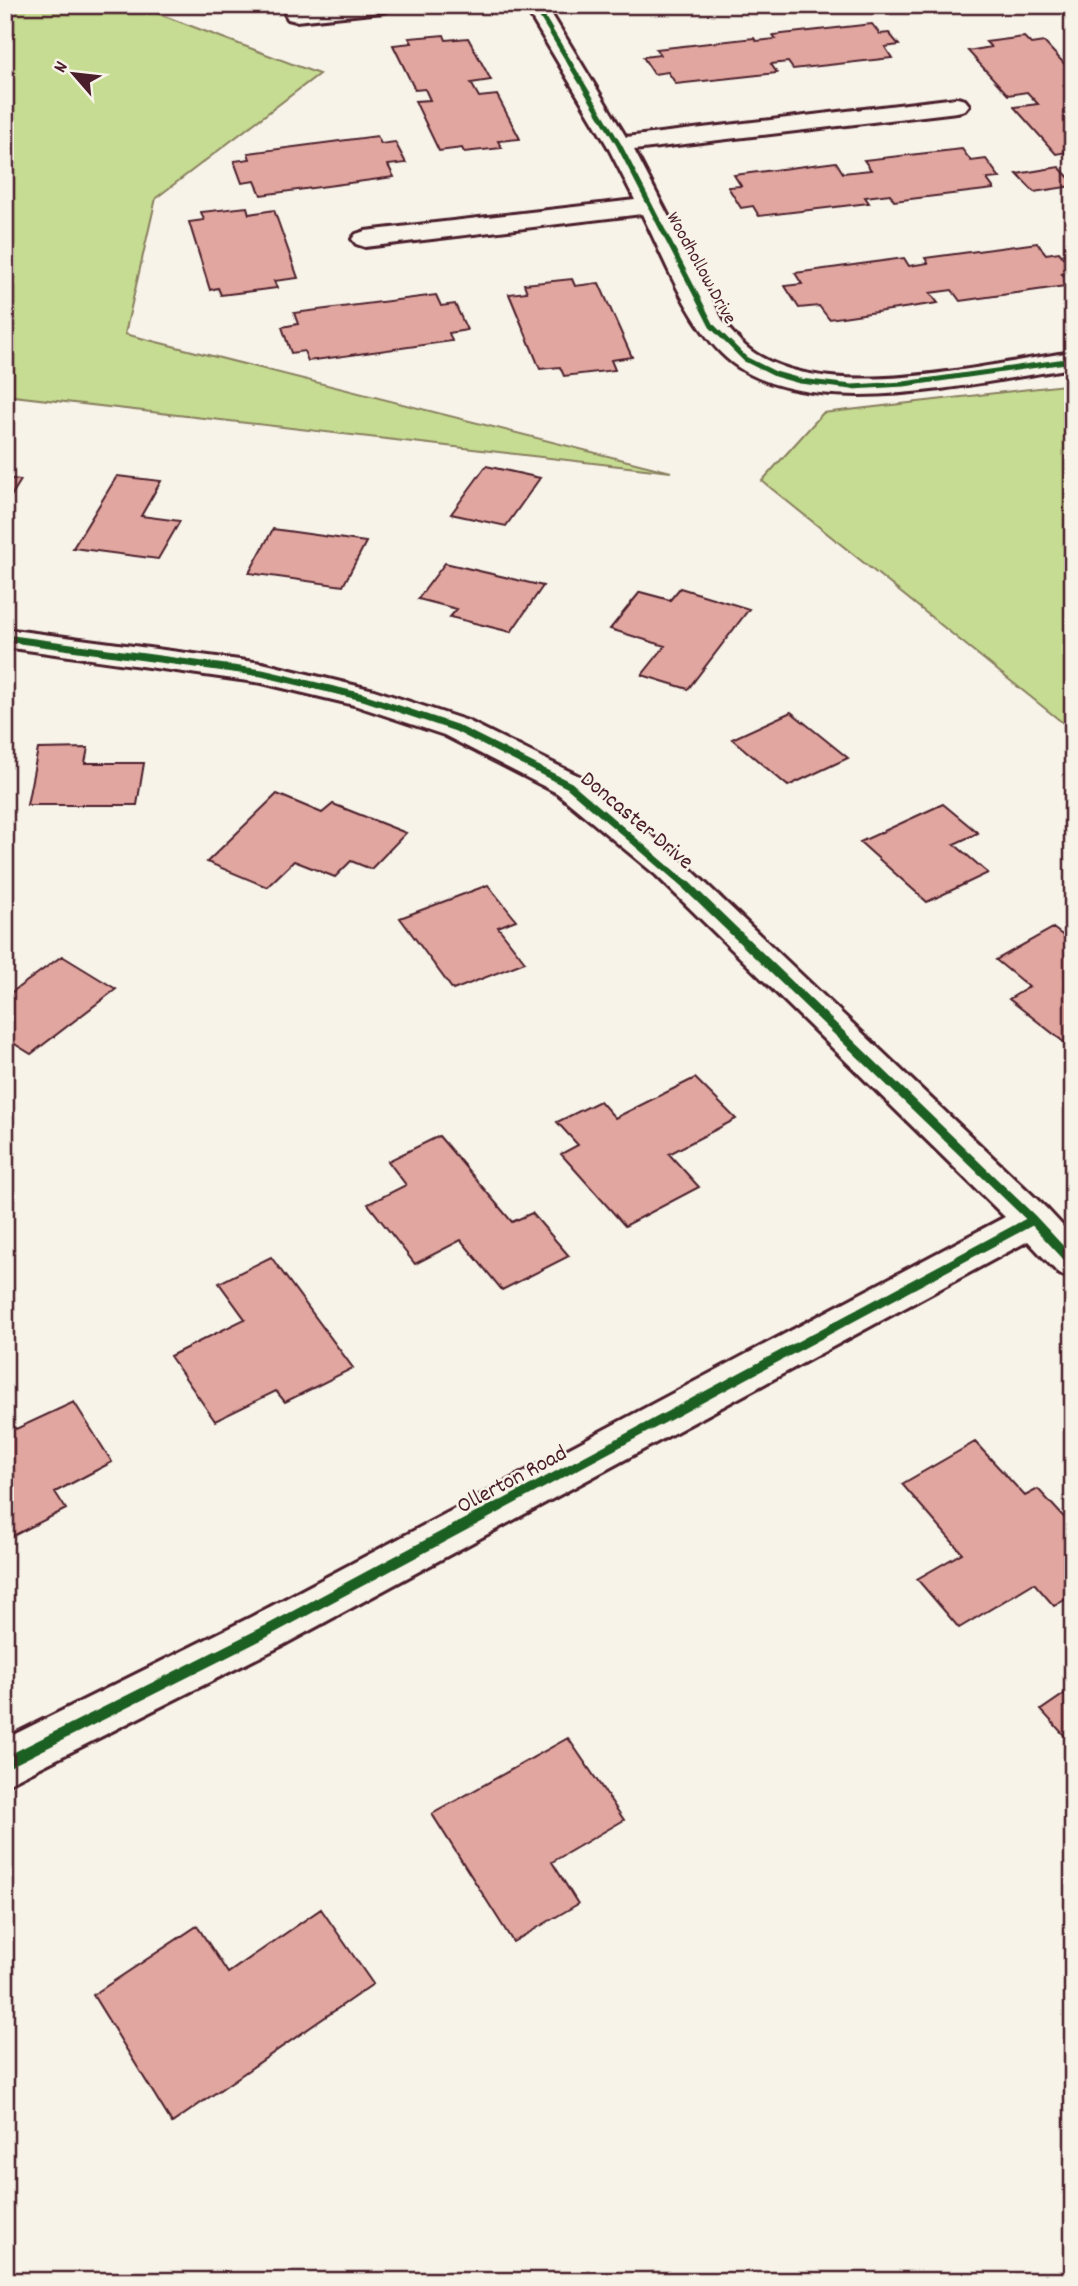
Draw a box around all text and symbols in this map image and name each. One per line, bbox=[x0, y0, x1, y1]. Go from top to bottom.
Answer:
north arrow bbox=[38, 38, 108, 108]
text: N bbox=[48, 57, 76, 78]
street label: Woodhollow Drive bbox=[658, 208, 742, 330]
street label: Doncaster Drive bbox=[572, 764, 700, 879]
street label: Ollerton Road bbox=[452, 1438, 574, 1524]

